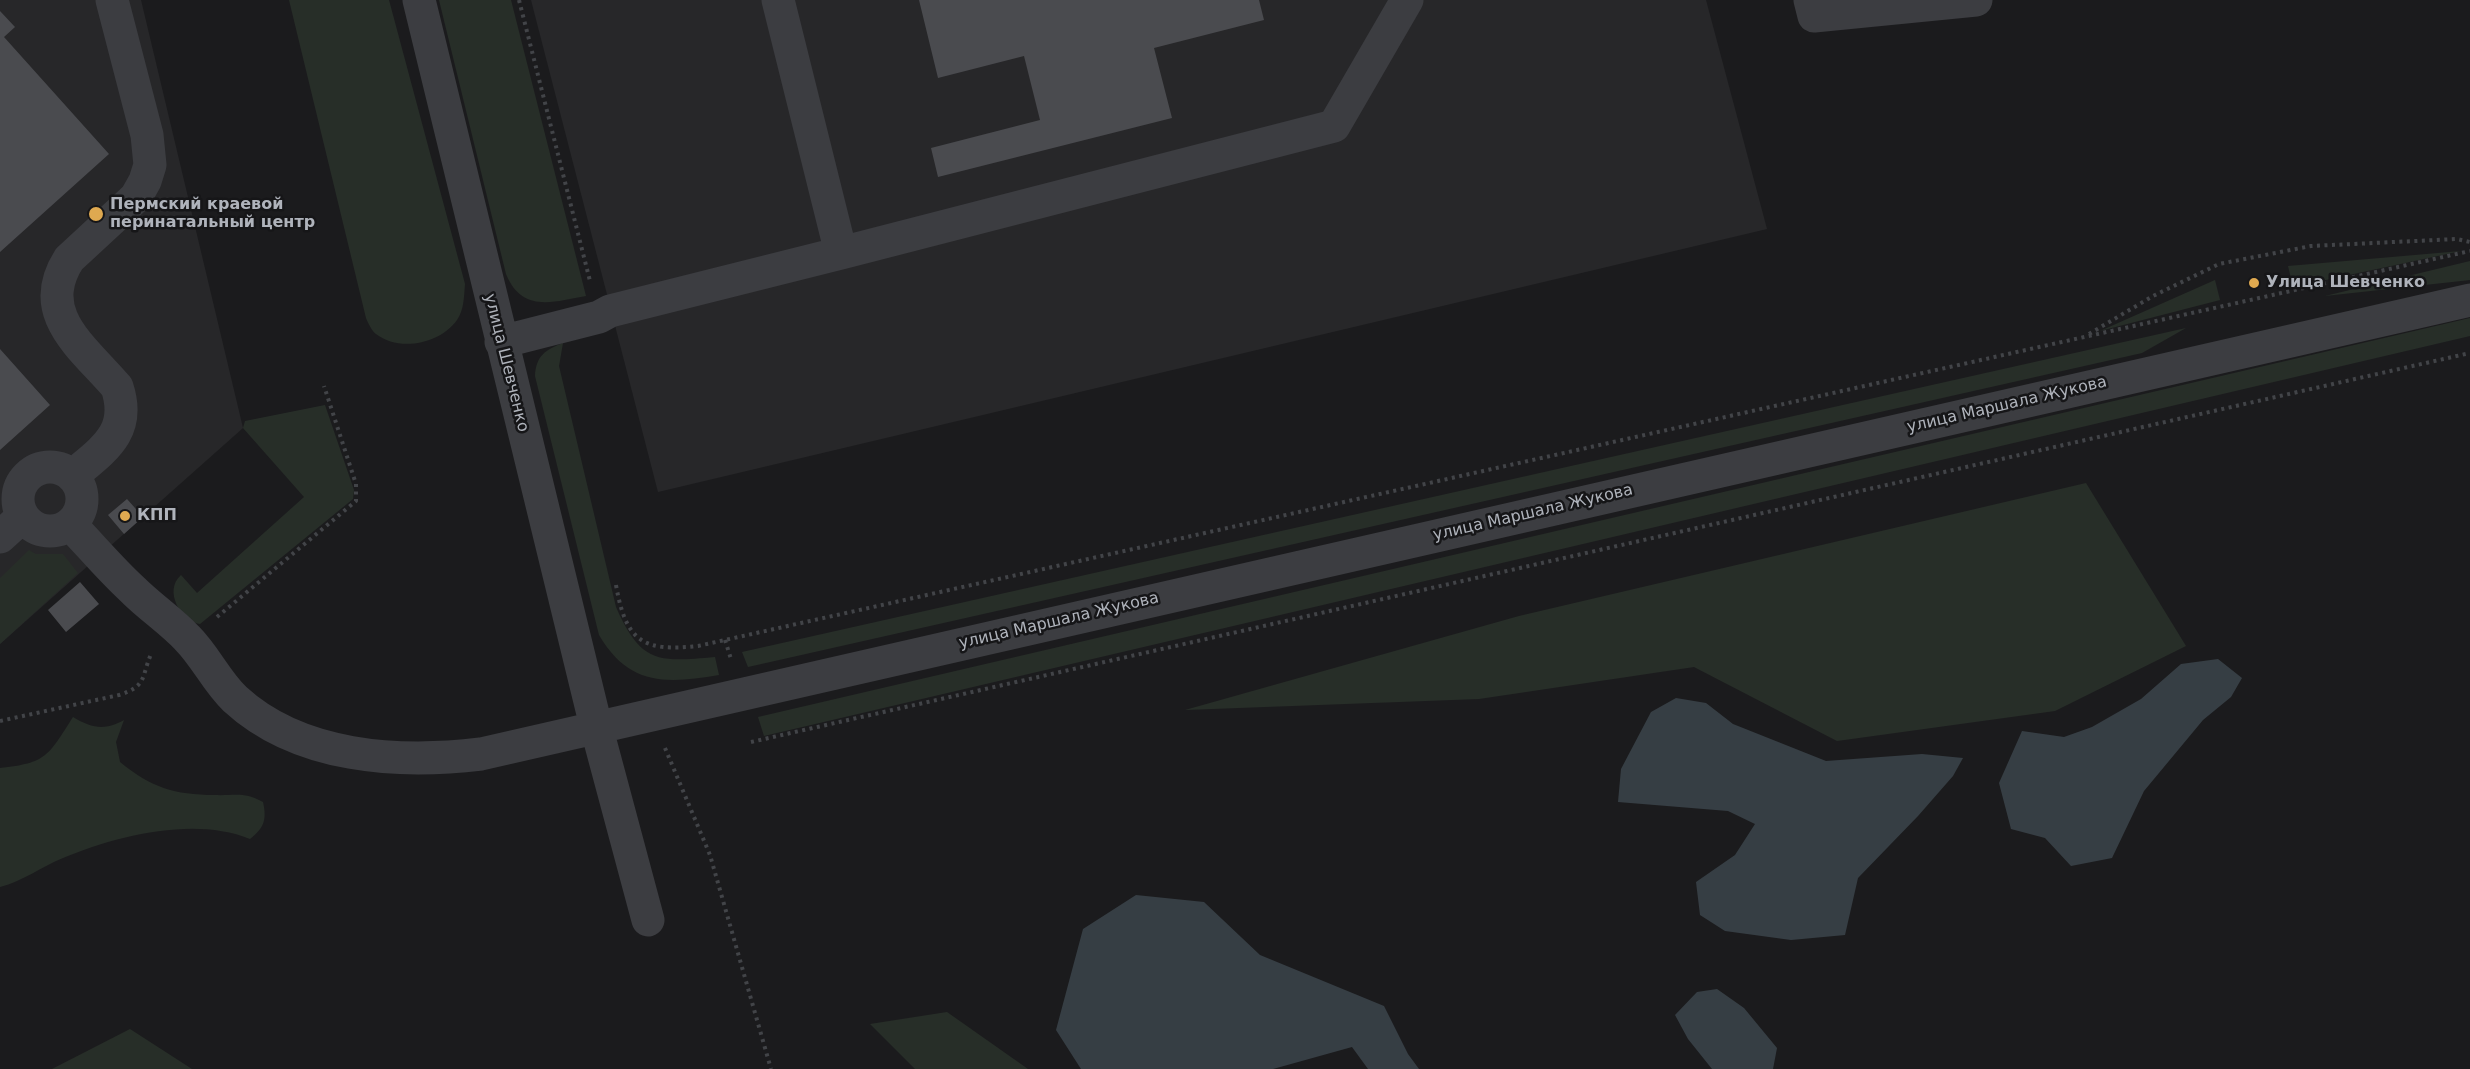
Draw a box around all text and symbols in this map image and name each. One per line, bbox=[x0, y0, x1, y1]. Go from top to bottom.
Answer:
place label: Пермский краевой перинатальный центр bbox=[110, 195, 315, 233]
marker: Пермский краевой перинатальный центр bbox=[87, 205, 105, 223]
place label: Улица Шевченко bbox=[2266, 273, 2425, 293]
marker: Улица Шевченко bbox=[2247, 276, 2261, 290]
street label: улица Шевченко bbox=[480, 292, 532, 434]
street label: улица Маршала Жукова bbox=[1905, 373, 2109, 437]
street label: улица Маршала Жукова bbox=[1431, 481, 1635, 545]
place label: КПП bbox=[137, 506, 177, 526]
marker: КПП bbox=[118, 509, 132, 523]
street label: улица Маршала Жукова bbox=[957, 589, 1161, 653]

